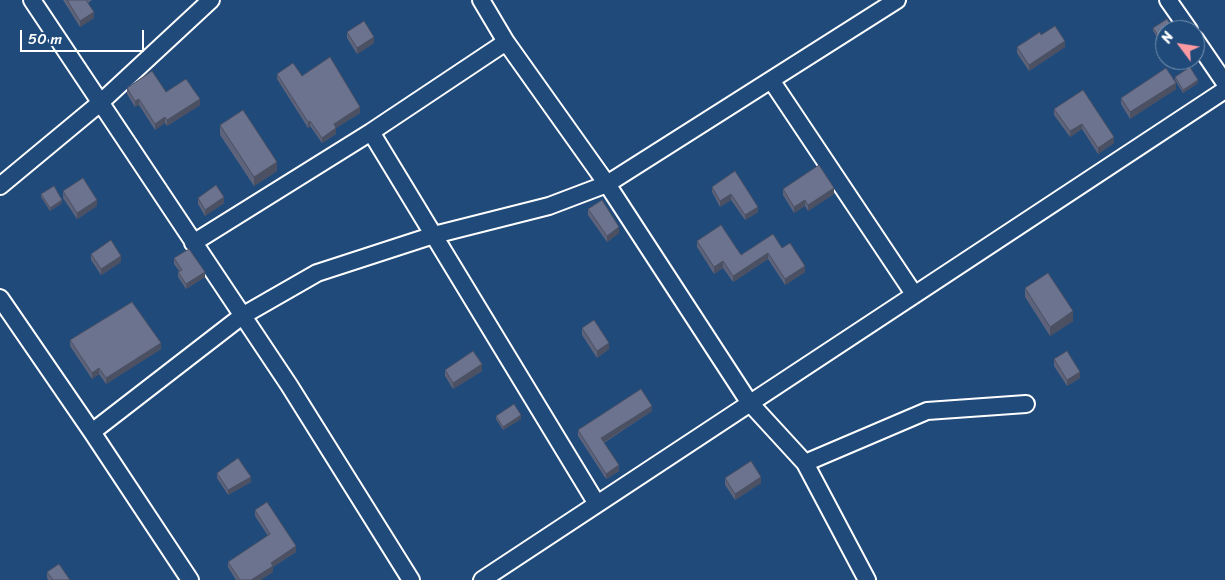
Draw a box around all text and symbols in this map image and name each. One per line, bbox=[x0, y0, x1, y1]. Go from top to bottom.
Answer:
scale bar bbox=[22, 20, 146, 52]
north arrow bbox=[1155, 20, 1205, 70]
text: 50 m bbox=[28, 26, 62, 52]
text: N bbox=[1154, 27, 1181, 48]

